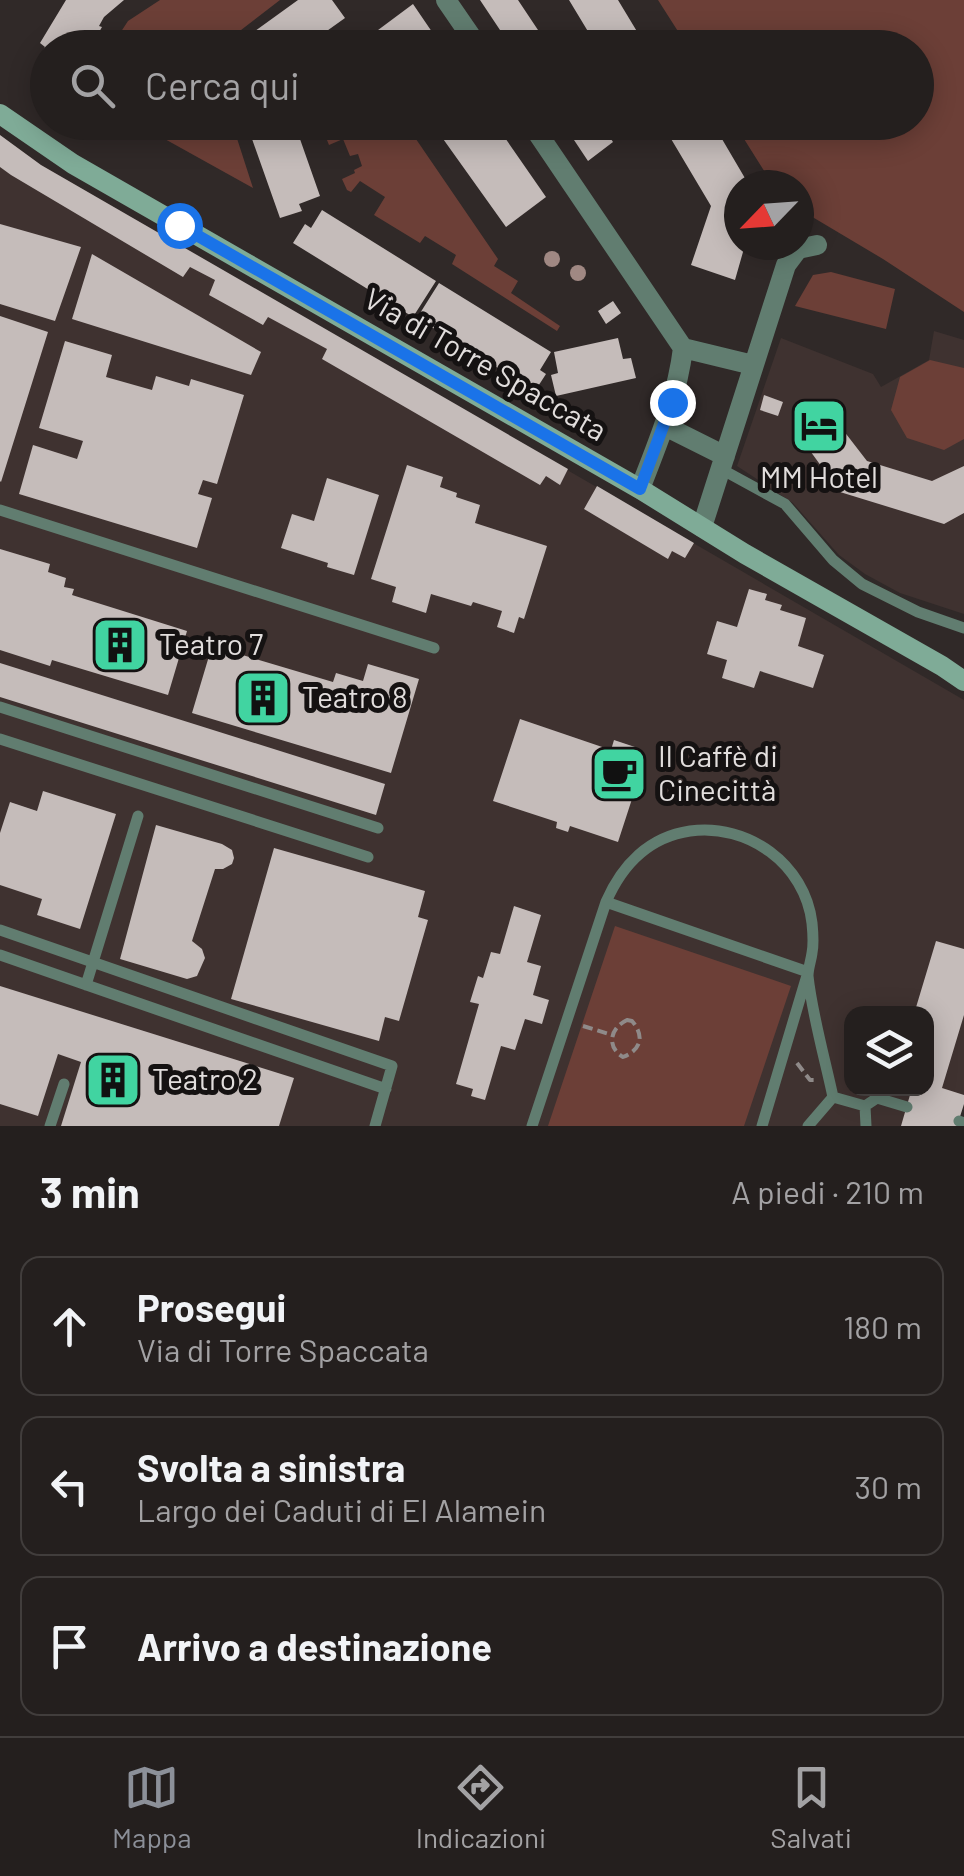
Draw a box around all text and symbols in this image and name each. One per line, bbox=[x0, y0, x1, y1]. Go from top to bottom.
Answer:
search box bbox=[30, 30, 934, 140]
icon: search bbox=[65, 58, 120, 113]
text: Cerca qui bbox=[145, 62, 300, 108]
north arrow bbox=[724, 170, 814, 260]
route start bbox=[157, 203, 203, 249]
street label: Via di Torre Spaccata bbox=[358, 279, 614, 447]
route end bbox=[650, 380, 696, 426]
hotel icon: MM Hotel bbox=[789, 396, 849, 456]
place label: MM Hotel bbox=[760, 458, 878, 494]
building icon: Teatro 7 bbox=[90, 615, 150, 675]
place label: Teatro 7 bbox=[159, 625, 263, 661]
building icon: Teatro 8 bbox=[233, 668, 293, 728]
place label: Teatro 8 bbox=[302, 678, 408, 714]
place label: Il Caffè di Cinecittà bbox=[658, 737, 778, 807]
cafe icon: Il Caffè di Cinecittà bbox=[589, 744, 649, 804]
map controls bbox=[844, 1006, 934, 1096]
button: layers bbox=[844, 1006, 934, 1096]
building icon: Teatro 2 bbox=[83, 1050, 143, 1110]
place label: Teatro 2 bbox=[152, 1060, 258, 1096]
text: 3 min bbox=[40, 1166, 140, 1216]
text: A piedi · 210 m bbox=[731, 1172, 924, 1210]
text: Prosegui bbox=[137, 1284, 286, 1330]
icon: ahead bbox=[42, 1299, 97, 1354]
text: 180 m bbox=[843, 1307, 922, 1345]
text: Via di Torre Spaccata bbox=[137, 1330, 429, 1368]
text: Svolta a sinistra bbox=[137, 1444, 405, 1490]
icon: left bbox=[42, 1459, 97, 1514]
text: 30 m bbox=[855, 1467, 922, 1505]
text: Largo dei Caduti di El Alamein bbox=[137, 1490, 546, 1528]
icon: arrive bbox=[42, 1619, 97, 1674]
text: Arrivo a destinazione bbox=[137, 1623, 492, 1669]
tab: Mappa bbox=[112, 1760, 192, 1854]
tab: Indicazioni bbox=[416, 1760, 546, 1854]
tab: Salvati bbox=[770, 1760, 852, 1854]

